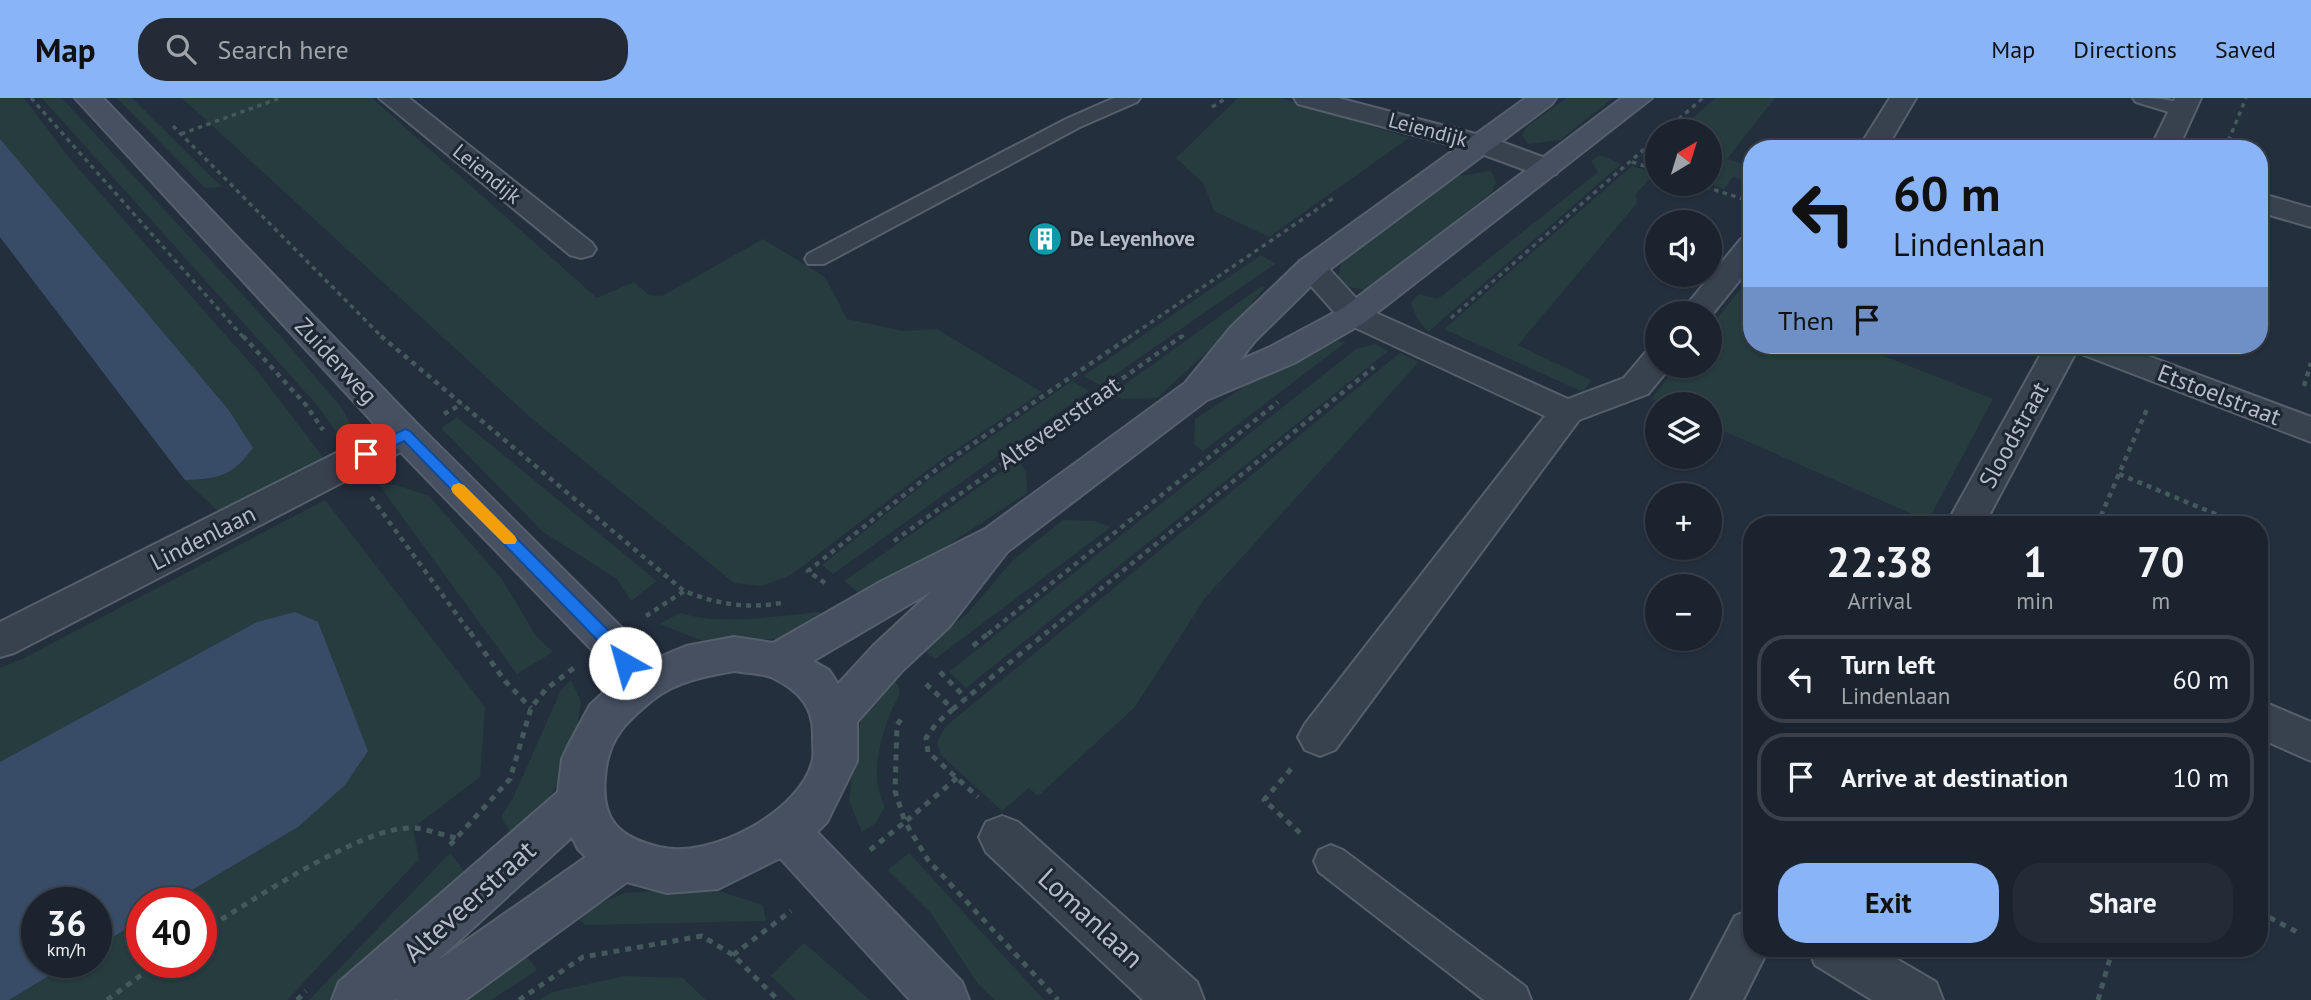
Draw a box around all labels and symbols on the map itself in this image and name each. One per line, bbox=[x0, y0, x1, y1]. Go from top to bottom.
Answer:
street label: Leiendijk bbox=[1386, 106, 1471, 153]
north arrow bbox=[1645, 119, 1722, 196]
street label: Leiendijk bbox=[447, 138, 527, 209]
building icon: De Leyenhove bbox=[1026, 220, 1064, 258]
place label: De Leyenhove bbox=[1070, 225, 1195, 252]
street label: Zuiderweg bbox=[288, 311, 384, 411]
street label: Etstoelstraat bbox=[2153, 357, 2285, 432]
street label: Alteveerstraat bbox=[991, 369, 1126, 476]
street label: Sloodstraat bbox=[1972, 376, 2055, 493]
pin bbox=[336, 424, 396, 484]
street label: Lindenlaan bbox=[145, 498, 261, 577]
position arrow bbox=[588, 626, 662, 700]
street label: Alteveerstraat bbox=[395, 831, 543, 970]
street label: Lomanlaan bbox=[1031, 859, 1152, 976]
speed limit sign: 40 bbox=[126, 887, 217, 978]

